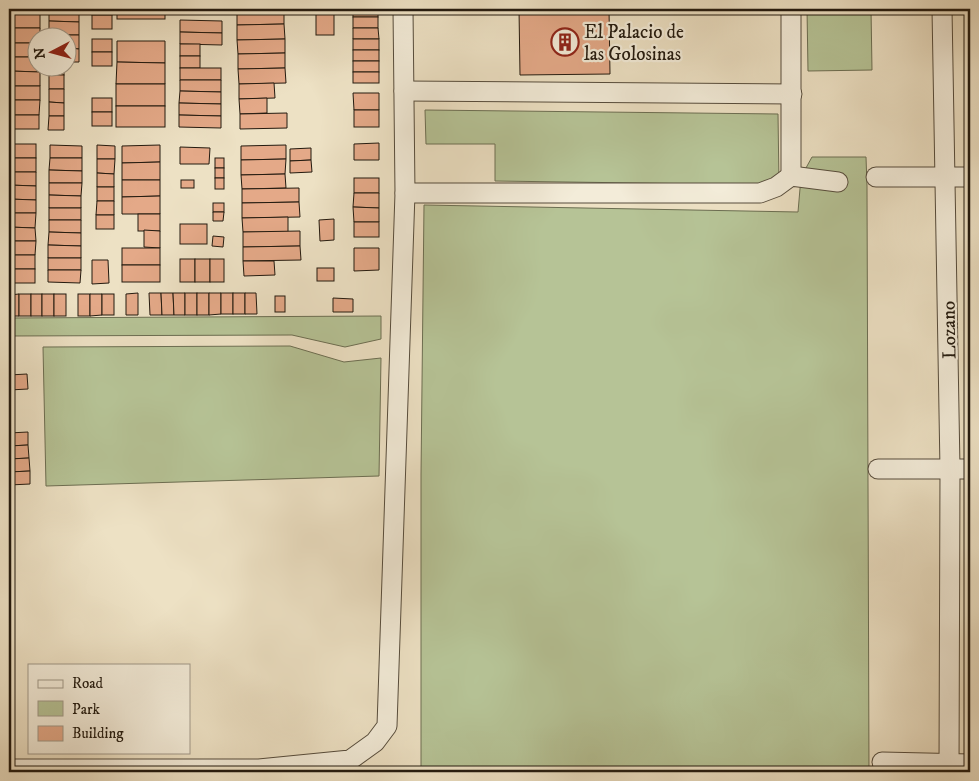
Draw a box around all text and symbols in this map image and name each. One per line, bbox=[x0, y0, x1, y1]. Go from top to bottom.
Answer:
place label: El Palacio de las Golosinas bbox=[584, 21, 684, 66]
building icon: El Palacio de las Golosinas bbox=[550, 27, 580, 57]
north arrow bbox=[28, 28, 78, 78]
text: N bbox=[30, 46, 50, 60]
street label: Lozano bbox=[937, 301, 962, 359]
legend bbox=[28, 664, 190, 754]
text: Road bbox=[72, 674, 104, 693]
text: Park bbox=[72, 700, 101, 719]
text: Building bbox=[72, 724, 124, 743]

